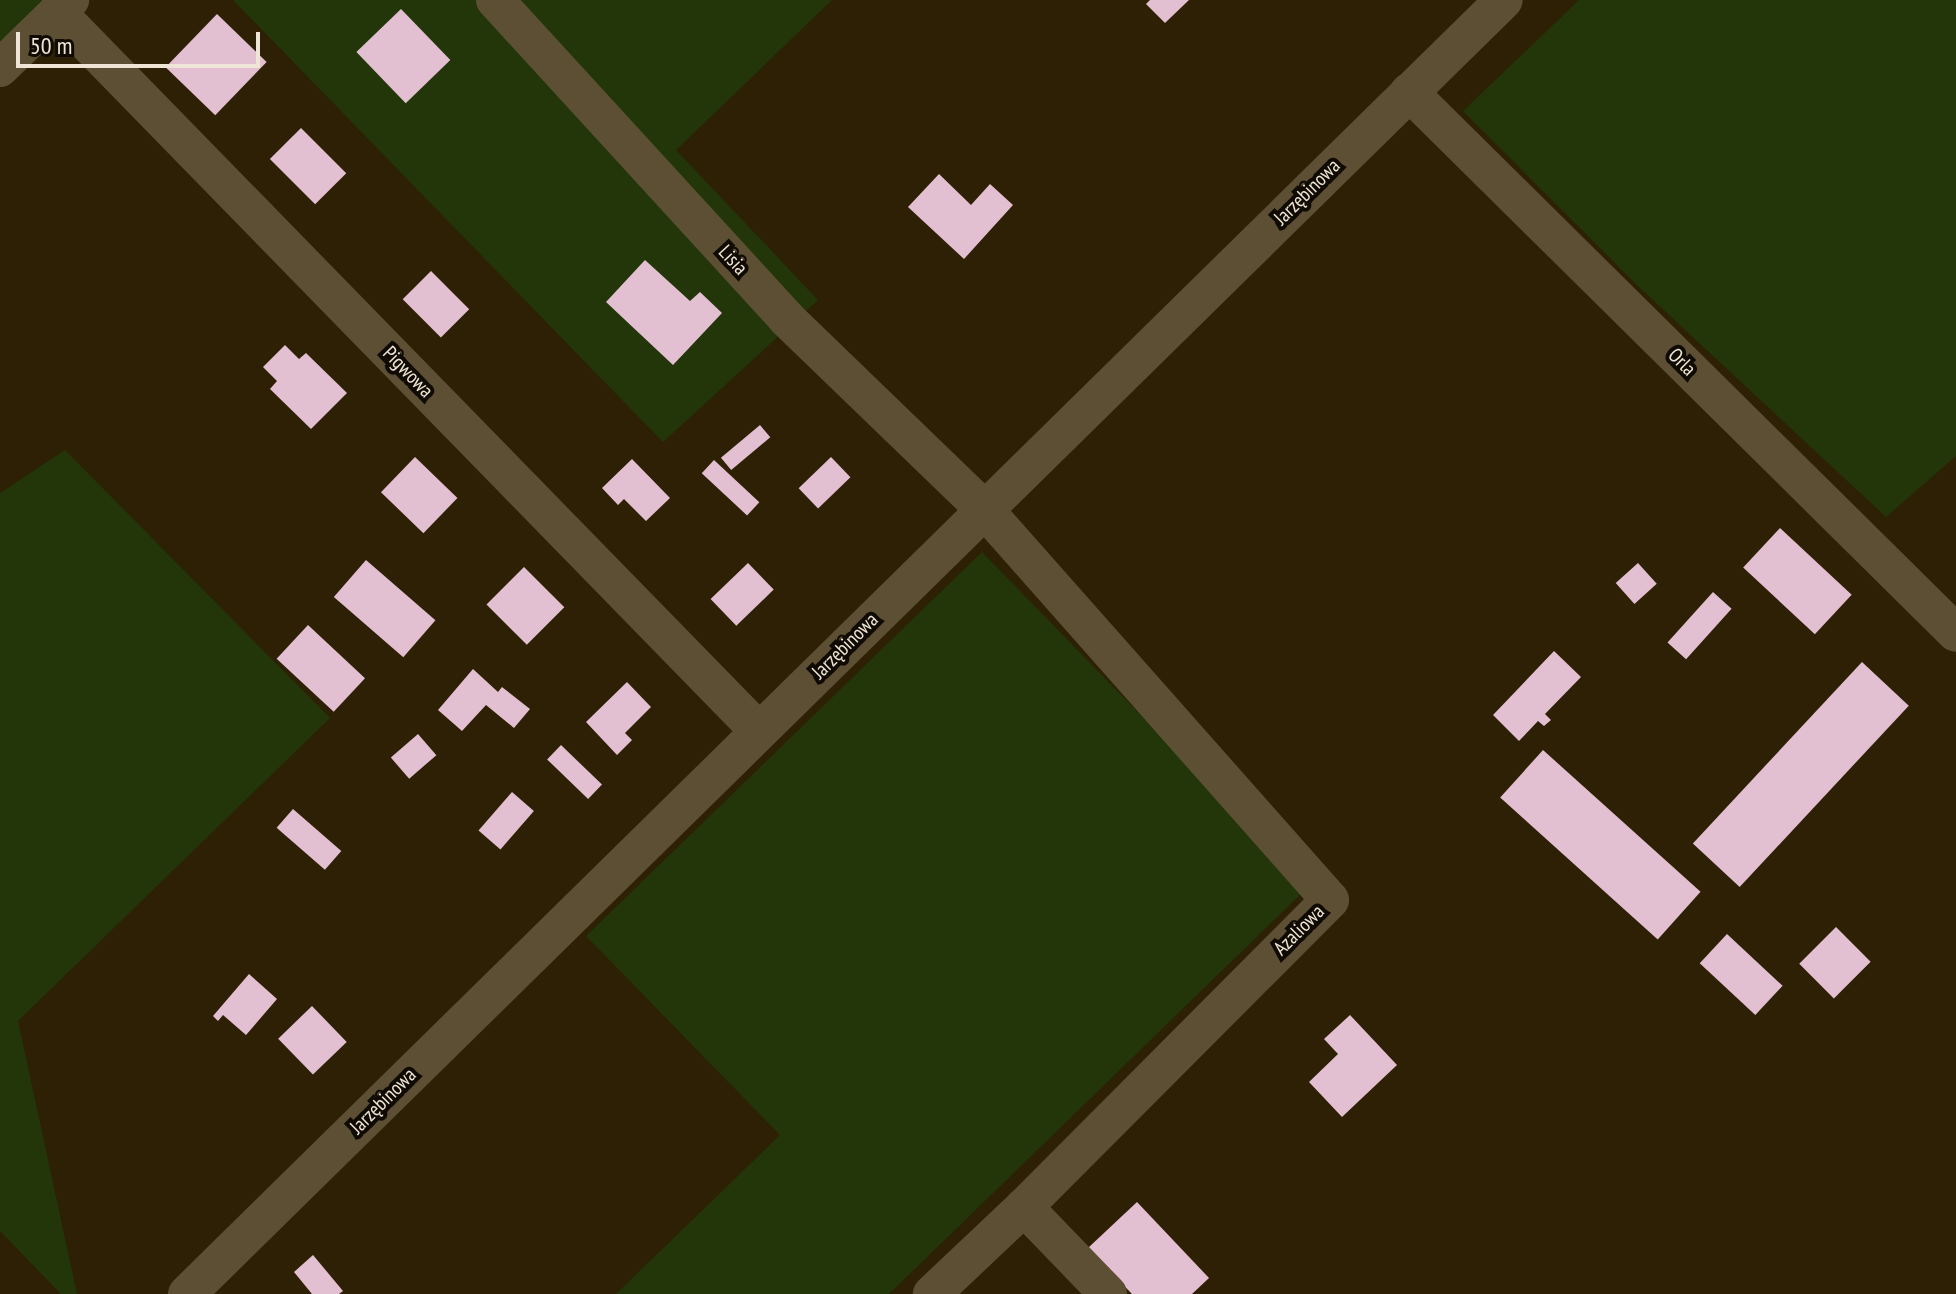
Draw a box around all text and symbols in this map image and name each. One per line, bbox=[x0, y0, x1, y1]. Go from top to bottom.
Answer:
scale bar bbox=[20, 16, 264, 66]
text: 50 m bbox=[30, 30, 72, 61]
street label: Jarzębinowa bbox=[1269, 154, 1345, 230]
street label: Lisia bbox=[713, 240, 753, 280]
street label: Pigwowa bbox=[378, 341, 438, 403]
street label: Orla bbox=[1663, 343, 1701, 381]
street label: Jarzębinowa bbox=[807, 608, 883, 684]
street label: Azaliowa bbox=[1269, 900, 1329, 960]
street label: Jarzębinowa bbox=[345, 1063, 421, 1139]

